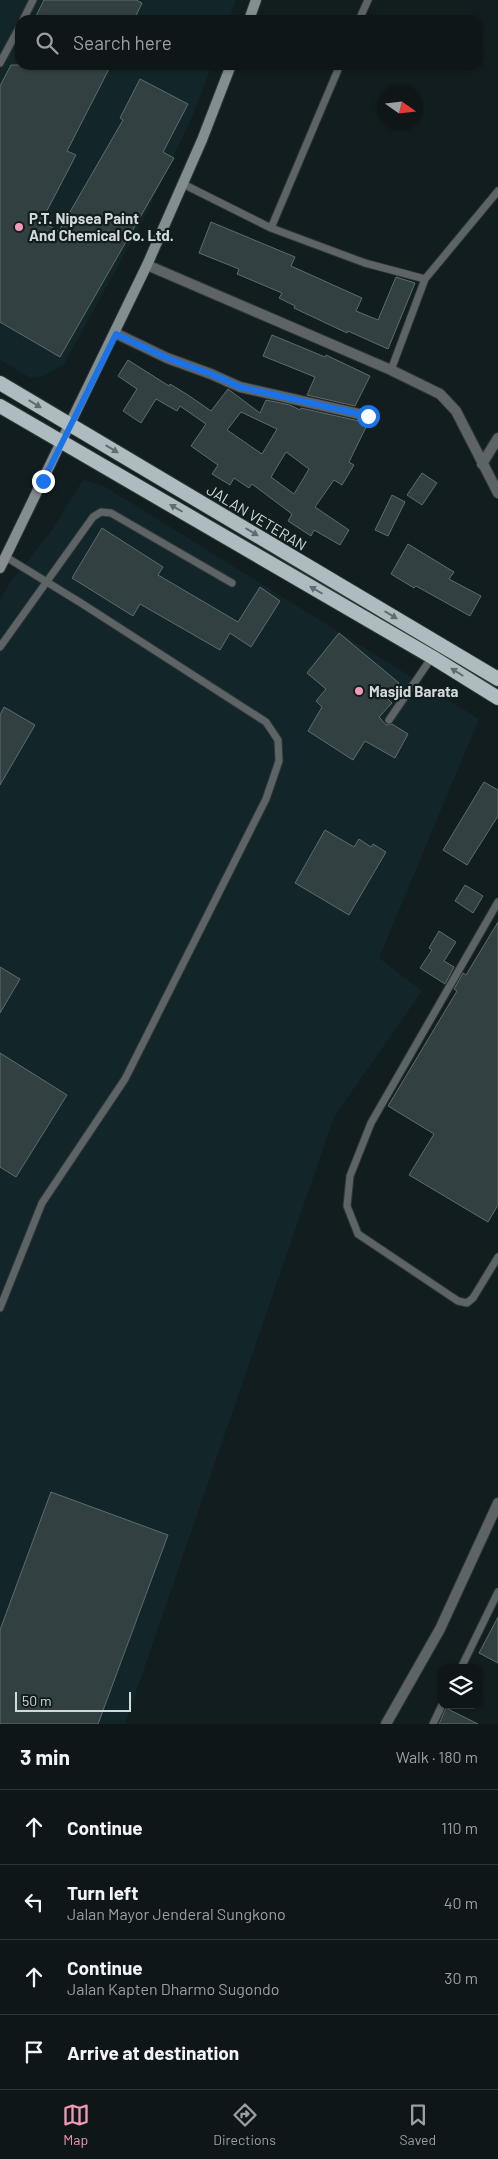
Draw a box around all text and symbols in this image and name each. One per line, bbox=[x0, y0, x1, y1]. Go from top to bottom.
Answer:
search box bbox=[15, 15, 483, 70]
icon: search bbox=[33, 29, 61, 57]
text: Search here bbox=[73, 31, 172, 54]
north arrow bbox=[378, 85, 423, 130]
place label: P.T. Nipsea Paint And Chemical Co. Ltd. bbox=[29, 209, 174, 244]
marker: P.T. Nipsea Paint And Chemical Co. Ltd. bbox=[13, 221, 25, 233]
one-way arrow bbox=[28, 399, 41, 408]
route start bbox=[357, 405, 380, 428]
one-way arrow bbox=[105, 445, 118, 454]
route end bbox=[32, 470, 55, 493]
street label: JALAN VETERAN bbox=[204, 480, 310, 554]
one-way arrow bbox=[169, 503, 183, 512]
one-way arrow bbox=[245, 528, 258, 537]
one-way arrow bbox=[310, 585, 323, 594]
one-way arrow bbox=[385, 611, 398, 620]
one-way arrow bbox=[450, 667, 463, 677]
place label: Masjid Barata bbox=[369, 682, 459, 700]
marker: Masjid Barata bbox=[353, 685, 365, 697]
map controls bbox=[438, 1664, 483, 1709]
button: layers bbox=[438, 1664, 483, 1709]
scale bar bbox=[15, 1689, 131, 1712]
text: 50 m bbox=[22, 1692, 51, 1709]
text: 3 min bbox=[20, 1744, 70, 1769]
text: Walk · 180 m bbox=[396, 1747, 478, 1766]
icon: ahead bbox=[20, 1813, 48, 1841]
text: Continue bbox=[67, 1816, 143, 1839]
text: 110 m bbox=[441, 1818, 478, 1837]
text: Turn left bbox=[67, 1881, 138, 1904]
icon: left bbox=[20, 1888, 48, 1916]
text: 40 m bbox=[444, 1893, 478, 1912]
text: Jalan Mayor Jenderal Sungkono bbox=[67, 1904, 286, 1923]
text: Continue bbox=[67, 1956, 143, 1979]
icon: ahead bbox=[20, 1963, 48, 1991]
text: 30 m bbox=[444, 1968, 478, 1987]
text: Jalan Kapten Dharmo Sugondo bbox=[67, 1979, 280, 1998]
icon: arrive bbox=[20, 2038, 48, 2066]
text: Arrive at destination bbox=[67, 2041, 239, 2064]
tab: Map bbox=[62, 2101, 90, 2148]
tab: Directions bbox=[213, 2101, 276, 2148]
tab: Saved bbox=[399, 2101, 436, 2148]

